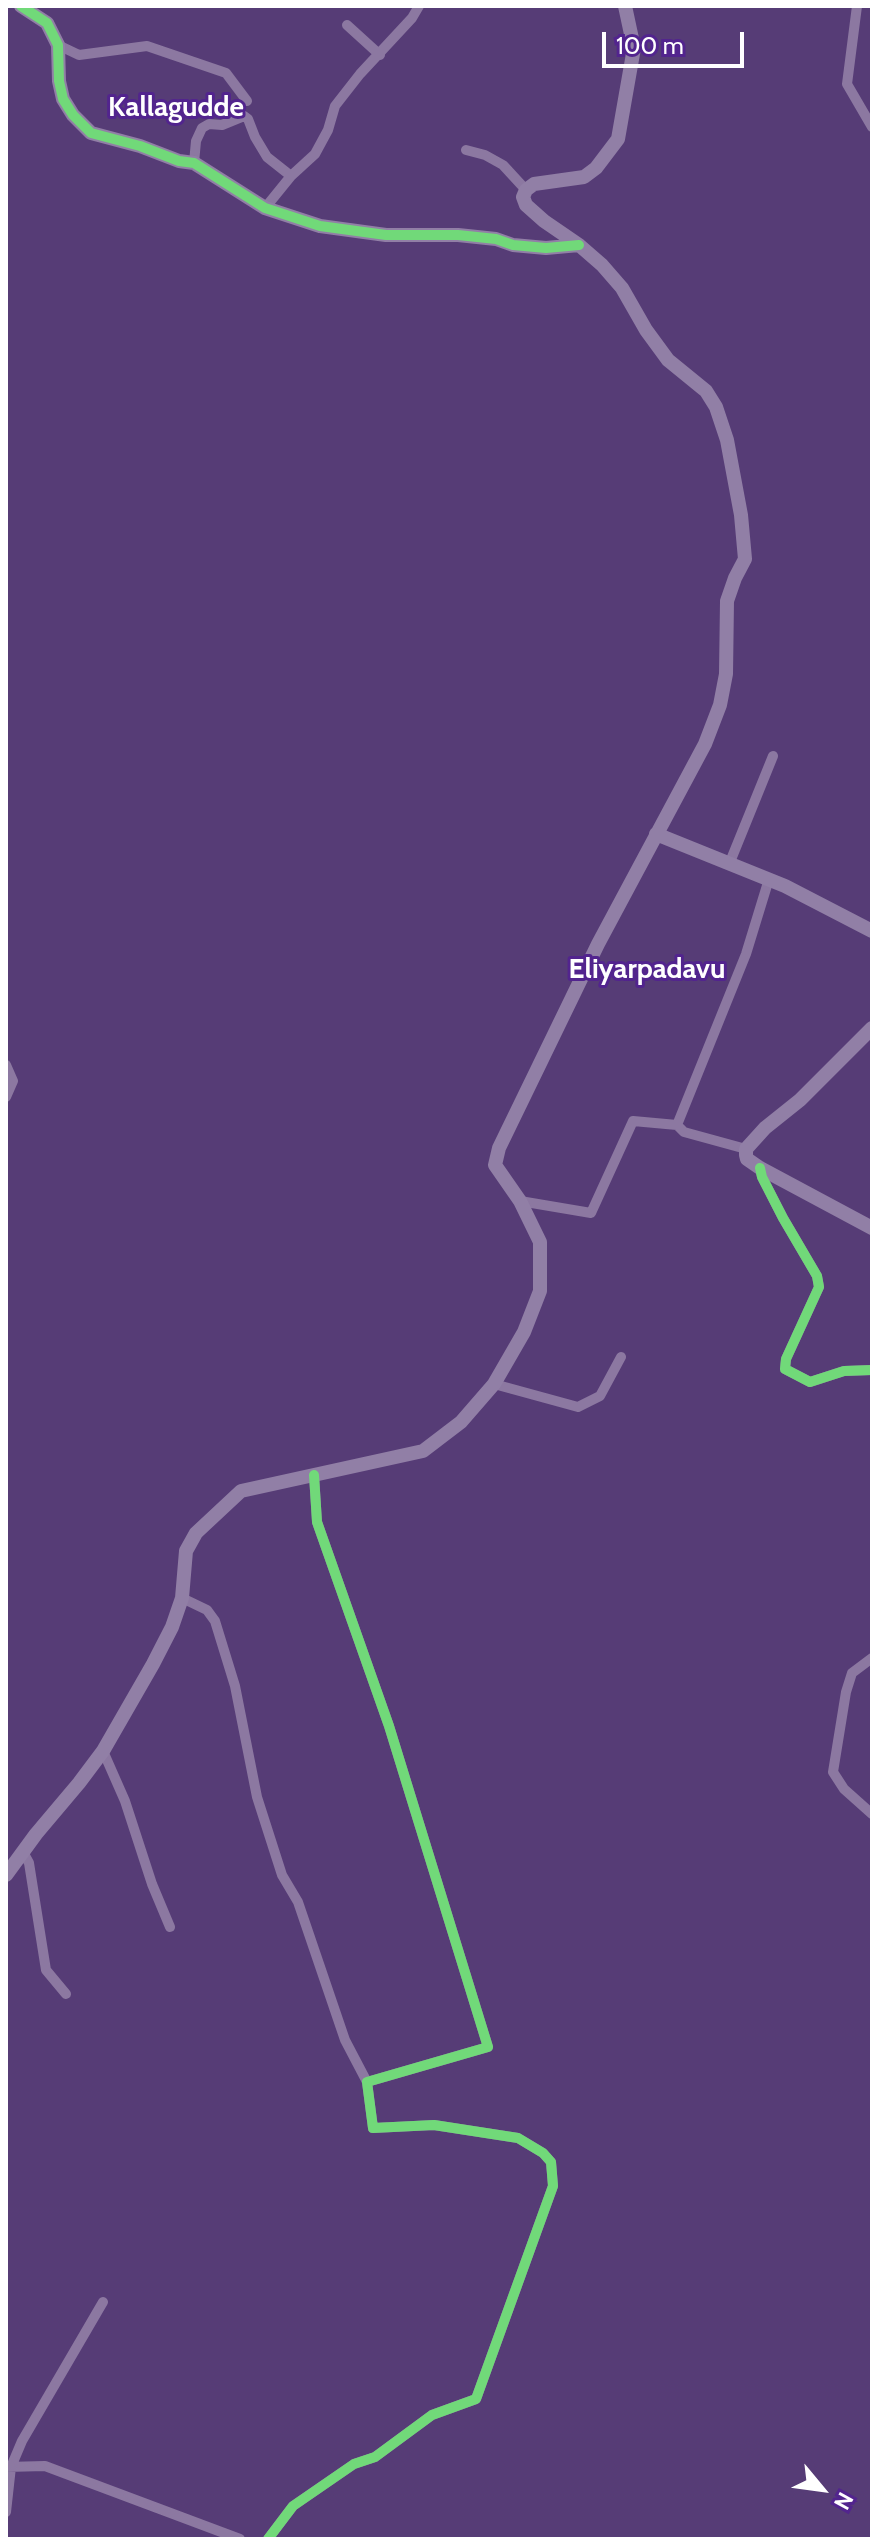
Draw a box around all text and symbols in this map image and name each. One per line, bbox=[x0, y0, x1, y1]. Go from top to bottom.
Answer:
scale bar bbox=[606, 16, 748, 66]
text: 100 m bbox=[616, 31, 684, 60]
district label: Kallagudde bbox=[108, 91, 244, 125]
district label: Eliyarpadavu bbox=[569, 953, 725, 987]
north arrow bbox=[782, 2449, 862, 2529]
text: N bbox=[828, 2488, 859, 2514]

